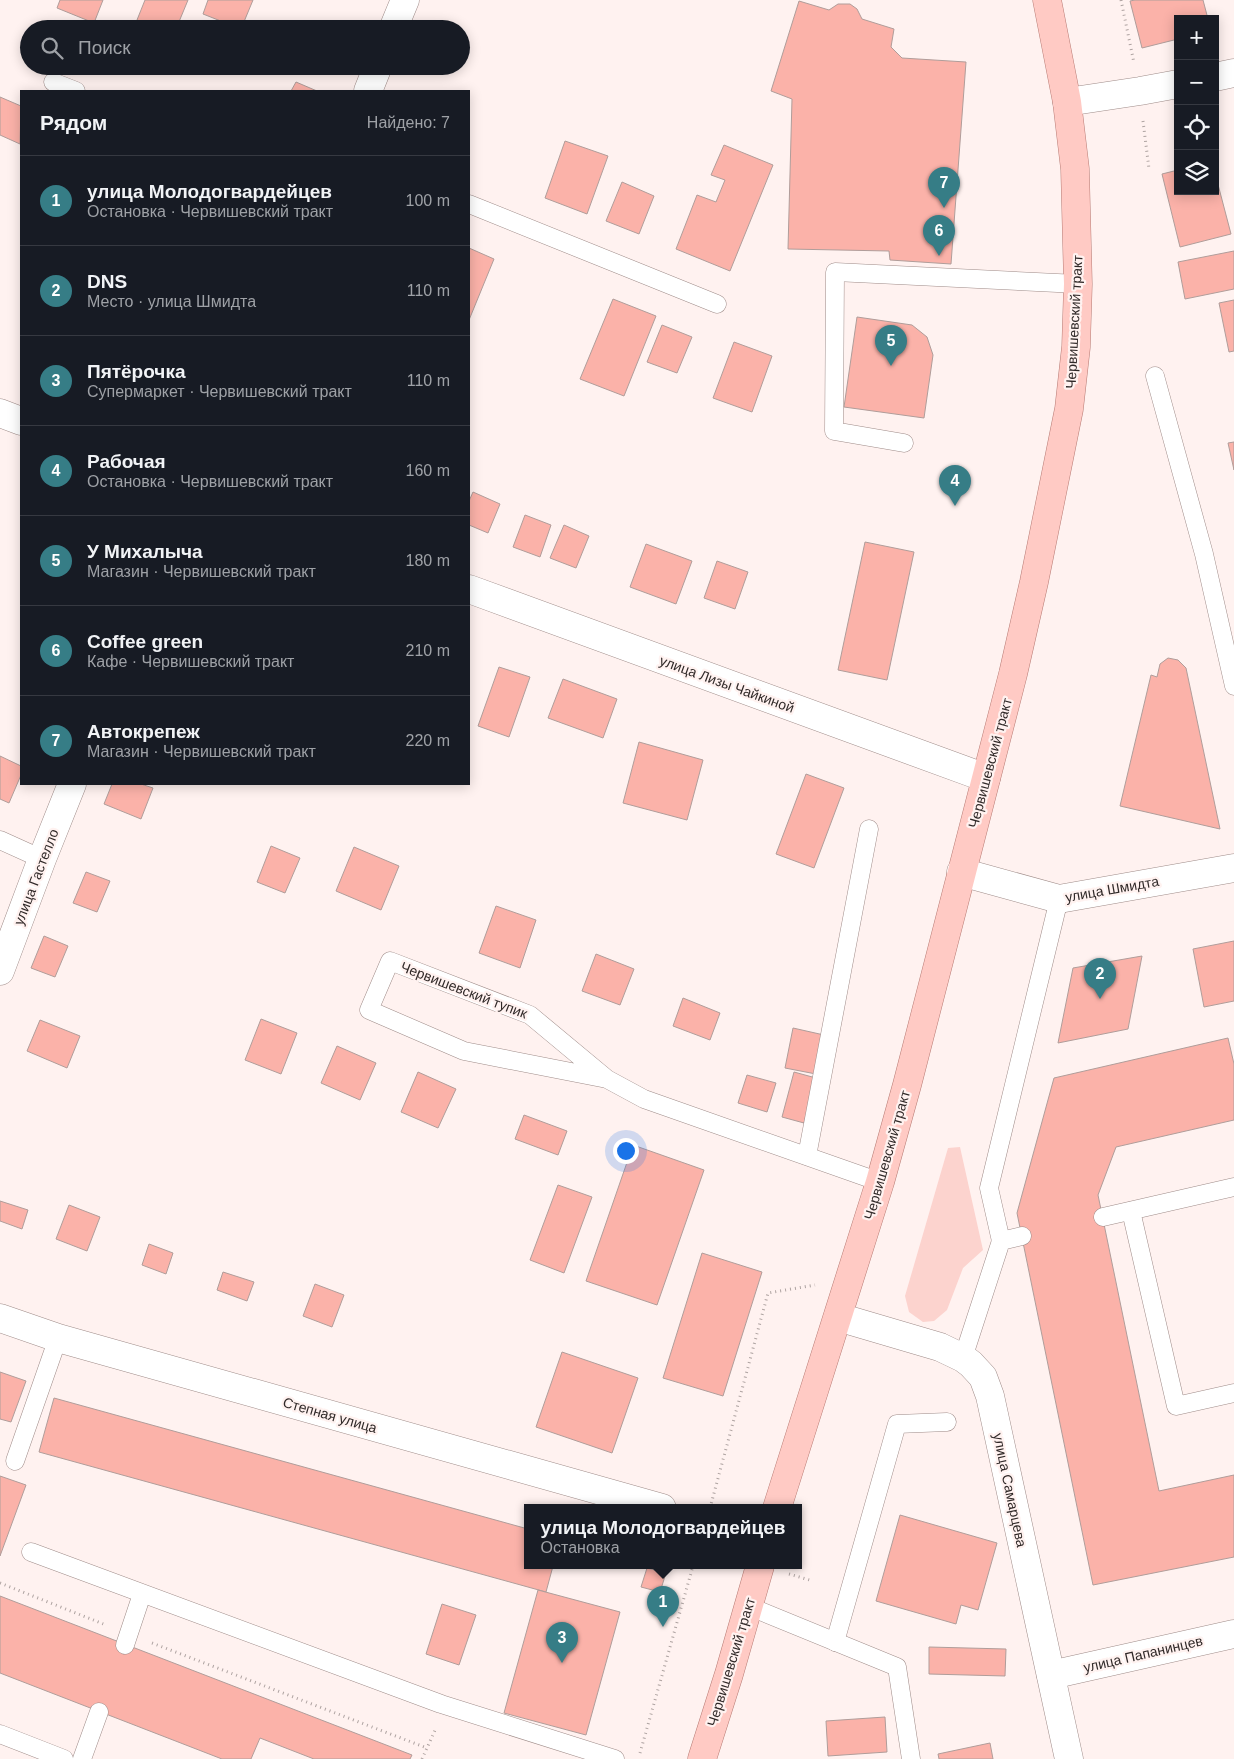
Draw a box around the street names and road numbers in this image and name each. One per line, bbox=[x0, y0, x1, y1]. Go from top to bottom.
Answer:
street label: Червишевский тракт bbox=[1063, 254, 1086, 389]
street label: улица Лизы Чайкиной bbox=[658, 652, 796, 716]
street label: Червишевский тракт bbox=[965, 696, 1015, 830]
street label: улица Гастелло bbox=[10, 826, 62, 927]
street label: улица Шмидта bbox=[1064, 873, 1160, 905]
street label: Червишевский тупик bbox=[398, 958, 530, 1022]
street label: Червишевский тракт bbox=[861, 1088, 913, 1222]
street label: Степная улица bbox=[281, 1394, 379, 1436]
street label: улица Самарцева bbox=[990, 1431, 1030, 1549]
street label: Червишевский тракт bbox=[704, 1595, 758, 1728]
street label: улица Папанинцев bbox=[1082, 1632, 1204, 1676]

